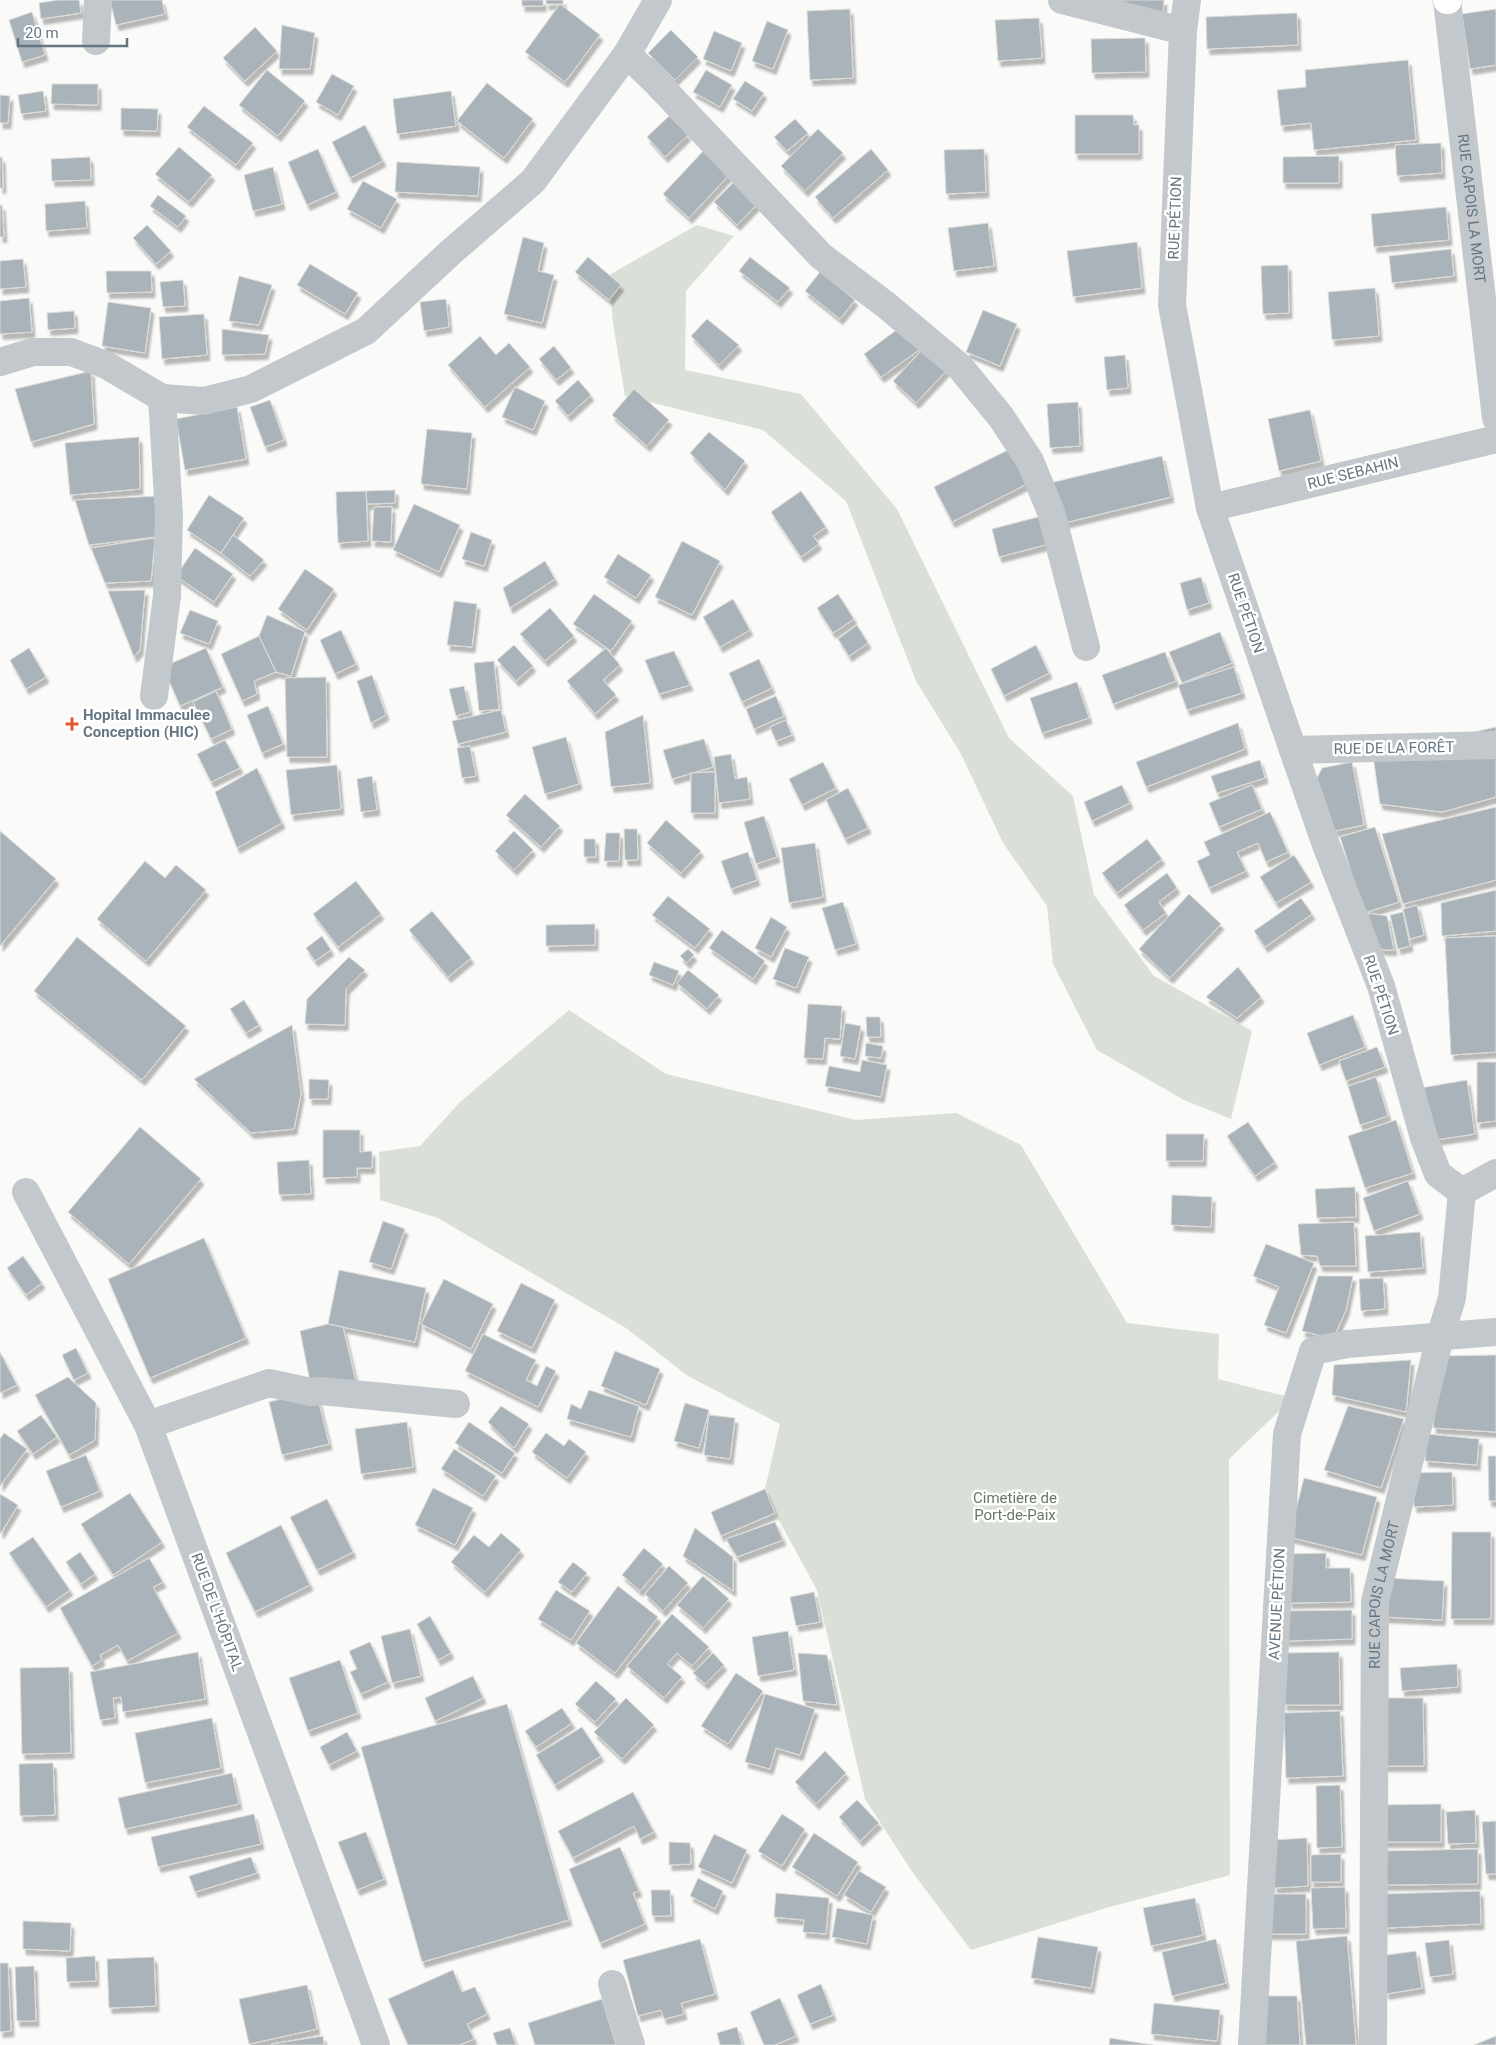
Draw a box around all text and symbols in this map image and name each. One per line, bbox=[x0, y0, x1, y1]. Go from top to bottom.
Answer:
scale bar bbox=[18, 15, 126, 47]
text: 20 m bbox=[25, 24, 59, 42]
street label: RUE CAPOIS LA MORT bbox=[1454, 133, 1489, 284]
street label: RUE PÉTION bbox=[1165, 176, 1185, 260]
street label: RUE SEBAHIN bbox=[1306, 453, 1400, 493]
street label: RUE PÉTION bbox=[1224, 571, 1268, 655]
place label: Hopital Immaculee Conception (HIC) bbox=[83, 706, 210, 741]
marker: Hopital Immaculee Conception (HIC) bbox=[65, 717, 79, 731]
street label: RUE DE LA FORÊT bbox=[1334, 738, 1454, 758]
street label: RUE PÉTION bbox=[1360, 953, 1402, 1037]
park label: Cimetière de Port-de-Paix bbox=[973, 1489, 1057, 1524]
street label: RUE CAPOIS LA MORT bbox=[1366, 1519, 1403, 1669]
street label: AVENUE PÉTION bbox=[1265, 1548, 1289, 1660]
street label: RUE DE L'HÔPITAL bbox=[187, 1550, 247, 1674]

